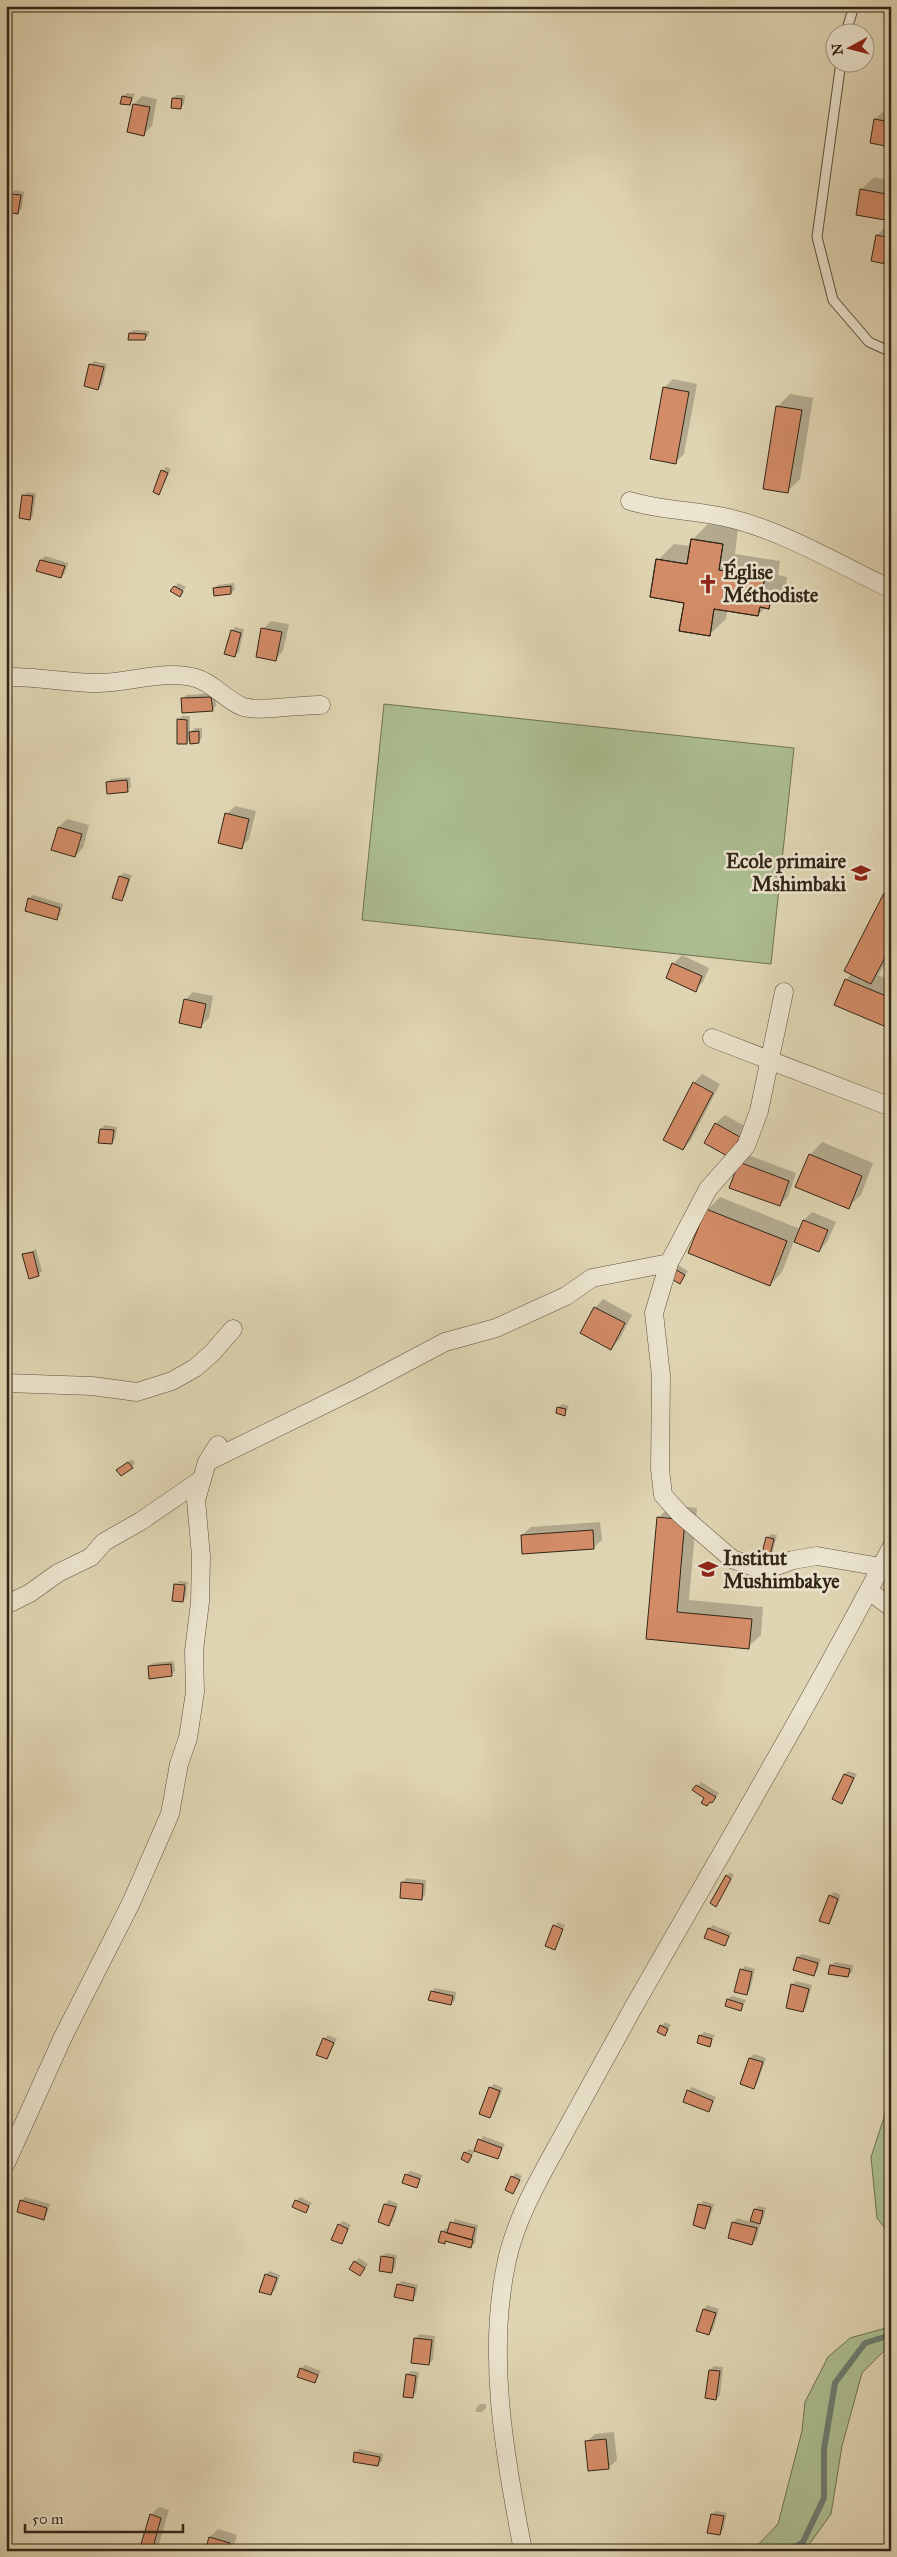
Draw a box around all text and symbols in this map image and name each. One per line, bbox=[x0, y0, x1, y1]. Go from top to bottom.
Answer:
north arrow bbox=[824, 22, 874, 72]
text: N bbox=[828, 42, 847, 56]
place label: Église Méthodiste bbox=[723, 558, 819, 607]
church icon: Église Méthodiste bbox=[697, 573, 719, 595]
place label: Ecole primaire Mshimbaki bbox=[726, 849, 847, 896]
school or university icon: Ecole primaire Mshimbaki bbox=[850, 862, 872, 884]
place label: Institut Mushimbakye bbox=[723, 1546, 840, 1594]
school or university icon: Institut Mushimbakye bbox=[697, 1558, 719, 1580]
scale bar bbox=[25, 2502, 182, 2534]
text: 50 m bbox=[32, 2510, 64, 2528]

